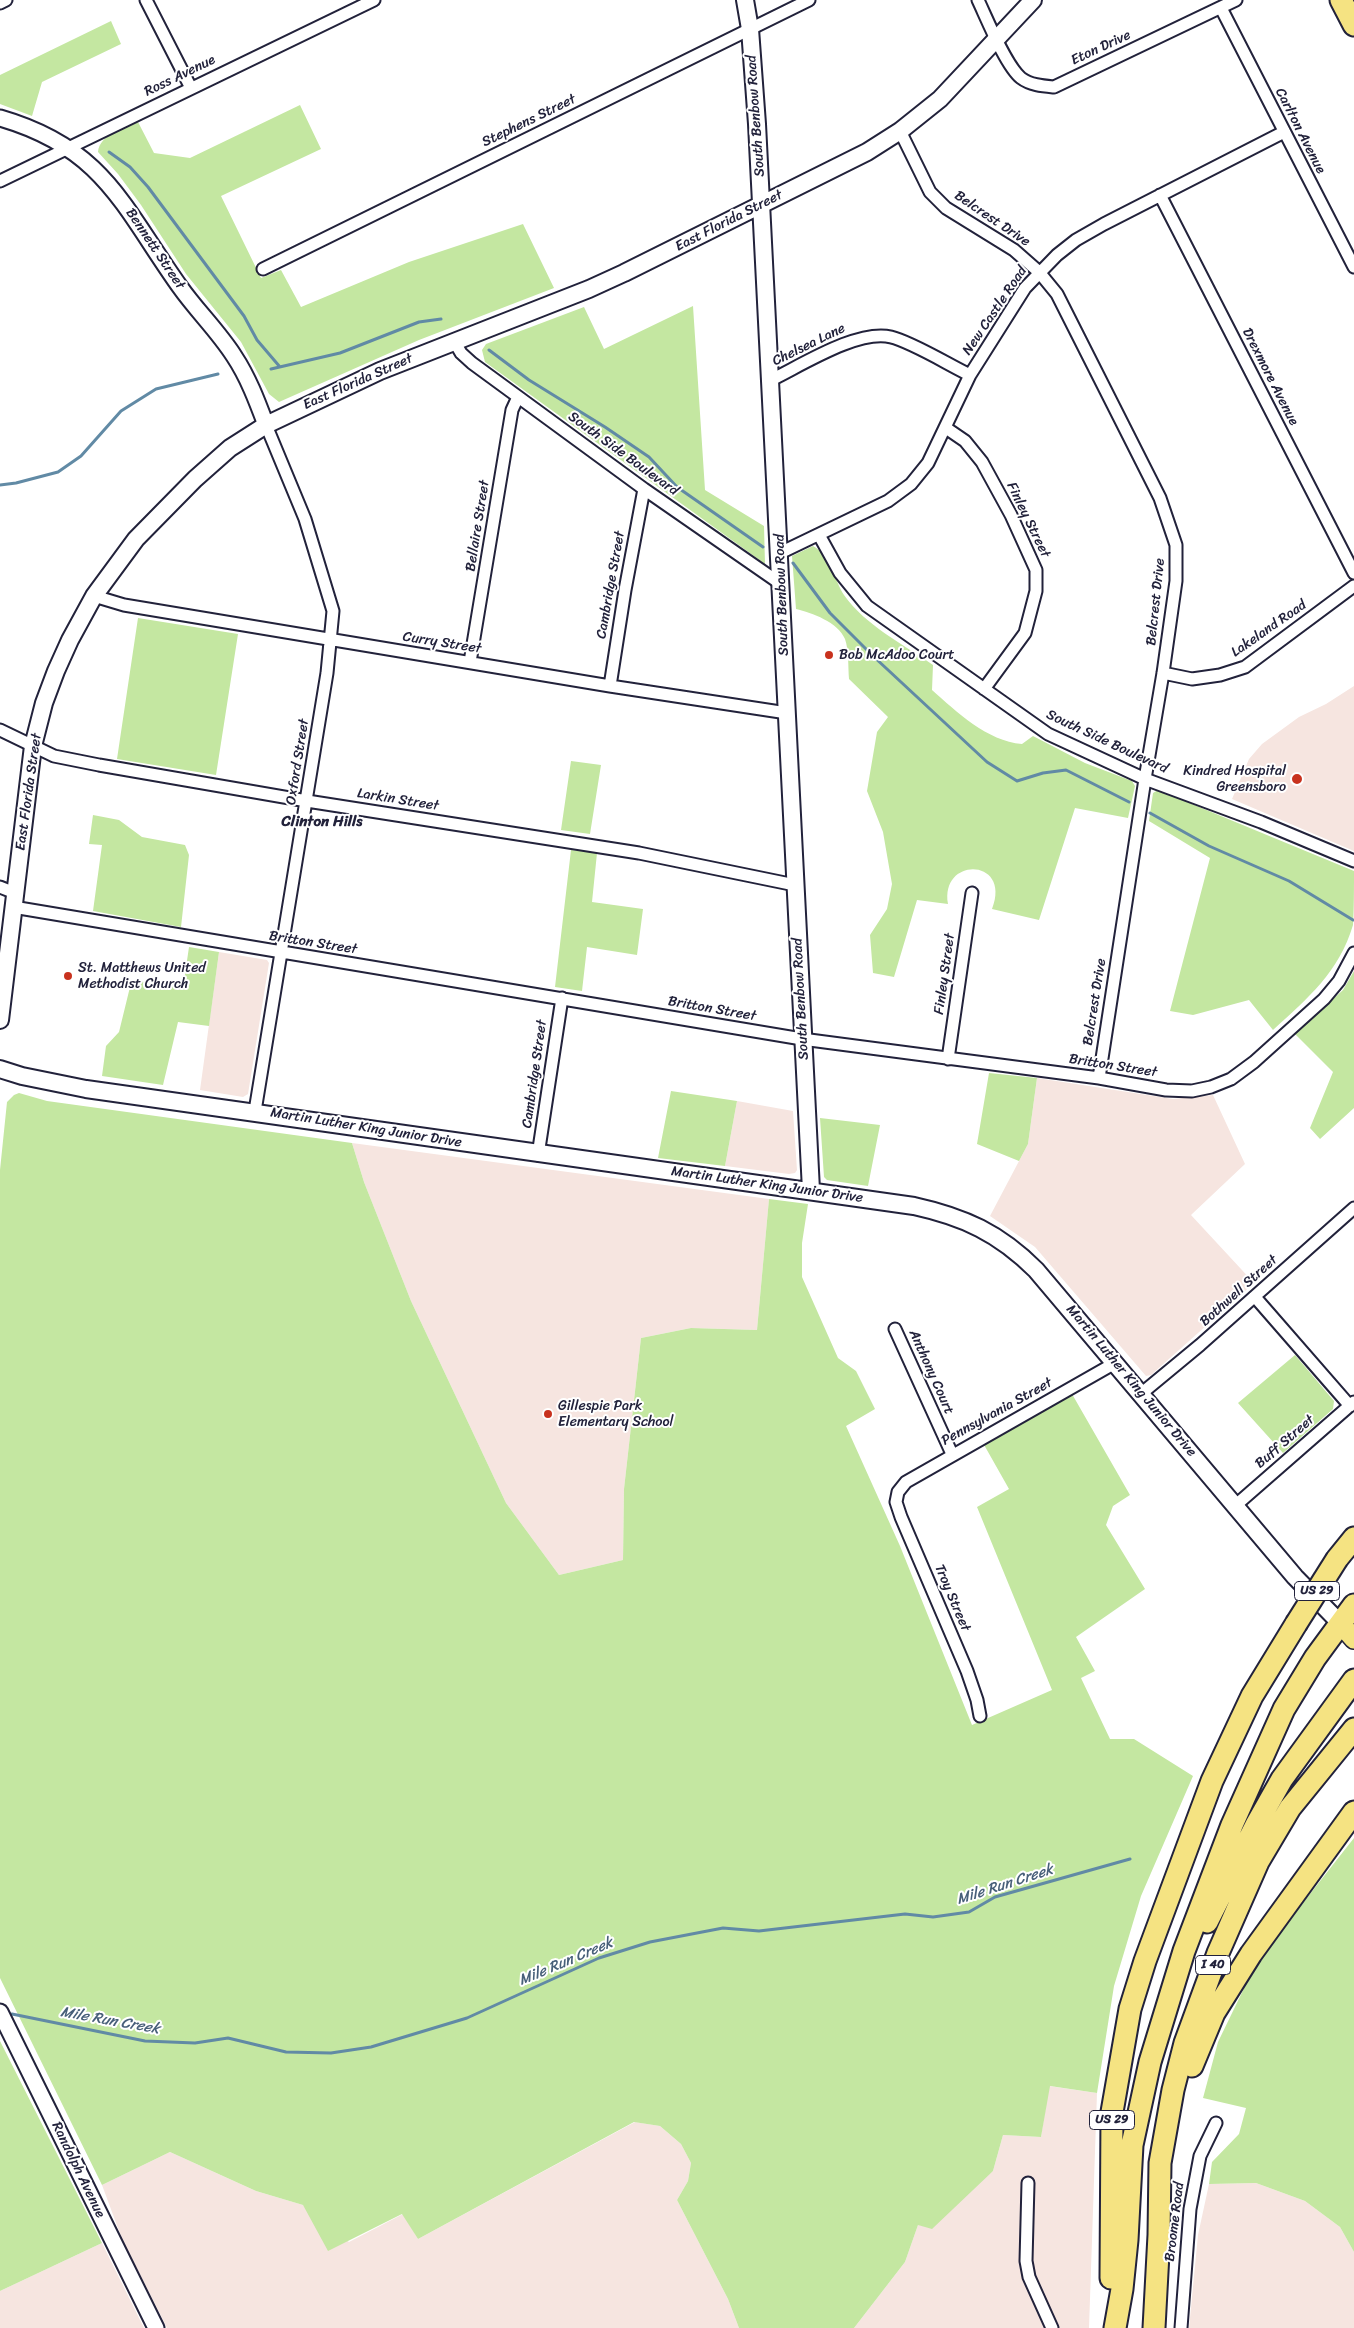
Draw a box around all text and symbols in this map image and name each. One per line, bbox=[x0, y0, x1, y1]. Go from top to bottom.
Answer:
street label: Eton Drive bbox=[1069, 27, 1133, 69]
street label: Ross Avenue bbox=[142, 52, 218, 100]
street label: South Benbow Road bbox=[743, 55, 769, 177]
street label: Carlton Avenue bbox=[1271, 85, 1329, 177]
street label: Stephens Street bbox=[479, 91, 579, 151]
street label: East Florida Street bbox=[673, 187, 785, 255]
street label: Belcrest Drive bbox=[951, 187, 1033, 251]
street label: Bennett Street bbox=[122, 205, 188, 293]
street label: New Castle Road bbox=[959, 263, 1031, 359]
street label: Chelsea Lane bbox=[770, 320, 848, 370]
street label: Drexmore Avenue bbox=[1238, 325, 1302, 429]
street label: East Florida Street bbox=[301, 350, 415, 414]
street label: South Side Boulevard bbox=[565, 408, 681, 500]
street label: Bellaire Street bbox=[462, 479, 494, 573]
street label: Finley Street bbox=[1003, 480, 1053, 560]
street label: Cambridge Street bbox=[593, 530, 629, 640]
street label: South Benbow Road bbox=[771, 534, 793, 656]
street label: Belcrest Drive bbox=[1143, 557, 1169, 647]
street label: Lakeland Road bbox=[1228, 597, 1310, 661]
street label: Curry Street bbox=[402, 629, 482, 657]
place label: Bob McAdoo Court bbox=[839, 647, 954, 663]
marker: Bob McAdoo Court bbox=[823, 649, 835, 661]
street label: South Side Boulevard bbox=[1044, 706, 1170, 778]
street label: Oxford Street bbox=[283, 718, 313, 806]
street label: East Florida Street bbox=[12, 732, 46, 852]
place label: Kindred Hospital Greensboro bbox=[1183, 763, 1286, 796]
marker: Kindred Hospital Greensboro bbox=[1290, 772, 1304, 786]
street label: Larkin Street bbox=[356, 785, 440, 815]
district label: Clinton Hills bbox=[282, 813, 362, 831]
street label: Britton Street bbox=[268, 928, 358, 958]
street label: Finley Street bbox=[931, 932, 959, 1016]
street label: South Benbow Road bbox=[789, 938, 813, 1060]
street label: Belcrest Drive bbox=[1080, 957, 1110, 1047]
place label: St. Matthews United Methodist Church bbox=[78, 960, 206, 992]
marker: St. Matthews United Methodist Church bbox=[62, 970, 74, 982]
street label: Britton Street bbox=[667, 993, 757, 1025]
street label: Cambridge Street bbox=[519, 1019, 551, 1129]
street label: Britton Street bbox=[1068, 1051, 1158, 1081]
street label: Martin Luther King Junior Drive bbox=[269, 1105, 463, 1151]
street label: Martin Luther King Junior Drive bbox=[670, 1163, 864, 1207]
street label: Bothwell Street bbox=[1197, 1252, 1281, 1330]
street label: Martin Luther King Junior Drive bbox=[1062, 1301, 1200, 1461]
street label: Anthony Court bbox=[905, 1327, 957, 1417]
street label: Pennsylvania Street bbox=[939, 1375, 1055, 1449]
place label: Gillespie Park Elementary School bbox=[558, 1398, 674, 1430]
marker: Gillespie Park Elementary School bbox=[542, 1408, 554, 1420]
street label: Buff Street bbox=[1252, 1412, 1318, 1472]
street label: Troy Street bbox=[930, 1562, 974, 1634]
road number: US 29 bbox=[1294, 1582, 1340, 1600]
water label: Mile Run Creek bbox=[955, 1861, 1055, 1909]
water label: Mile Run Creek bbox=[516, 1934, 616, 1990]
road number: I 40 bbox=[1196, 1956, 1230, 1974]
water label: Mile Run Creek bbox=[59, 2003, 161, 2039]
road number: US 29 bbox=[1090, 2110, 1134, 2130]
street label: Randolph Avenue bbox=[48, 2119, 108, 2221]
street label: Broome Road bbox=[1162, 2181, 1188, 2263]

